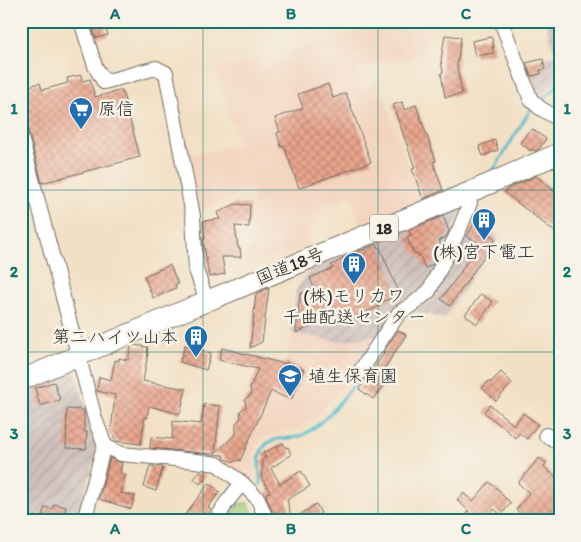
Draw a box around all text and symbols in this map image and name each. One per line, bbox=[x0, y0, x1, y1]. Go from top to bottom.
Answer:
text: A bbox=[109, 4, 121, 23]
text: B bbox=[286, 4, 297, 23]
text: C bbox=[461, 4, 472, 23]
supermarket icon: 原信 bbox=[68, 96, 94, 130]
place label: 原信 bbox=[98, 98, 134, 120]
text: 1 bbox=[10, 99, 18, 118]
text: 1 bbox=[563, 99, 571, 118]
building icon: (株)宮下電工 bbox=[471, 207, 497, 241]
road number: 18 bbox=[370, 214, 398, 242]
place label: (株)宮下電工 bbox=[433, 241, 535, 263]
street label: 国道18号 bbox=[252, 242, 328, 290]
building icon: (株)モリカワ 千曲配送センター bbox=[341, 251, 367, 285]
text: 2 bbox=[10, 262, 19, 281]
text: 2 bbox=[563, 262, 572, 281]
place label: (株)モリカワ 千曲配送センター bbox=[282, 285, 426, 328]
building icon: 第二ハイツ山本 bbox=[183, 324, 209, 358]
place label: 第二ハイツ山本 bbox=[52, 326, 178, 348]
school or university icon: 埴生保育園 bbox=[277, 363, 303, 397]
place label: 埴生保育園 bbox=[308, 365, 398, 387]
text: 3 bbox=[10, 424, 19, 443]
text: 3 bbox=[563, 424, 572, 443]
text: A bbox=[109, 519, 121, 538]
text: B bbox=[286, 519, 297, 538]
text: C bbox=[461, 519, 472, 538]

